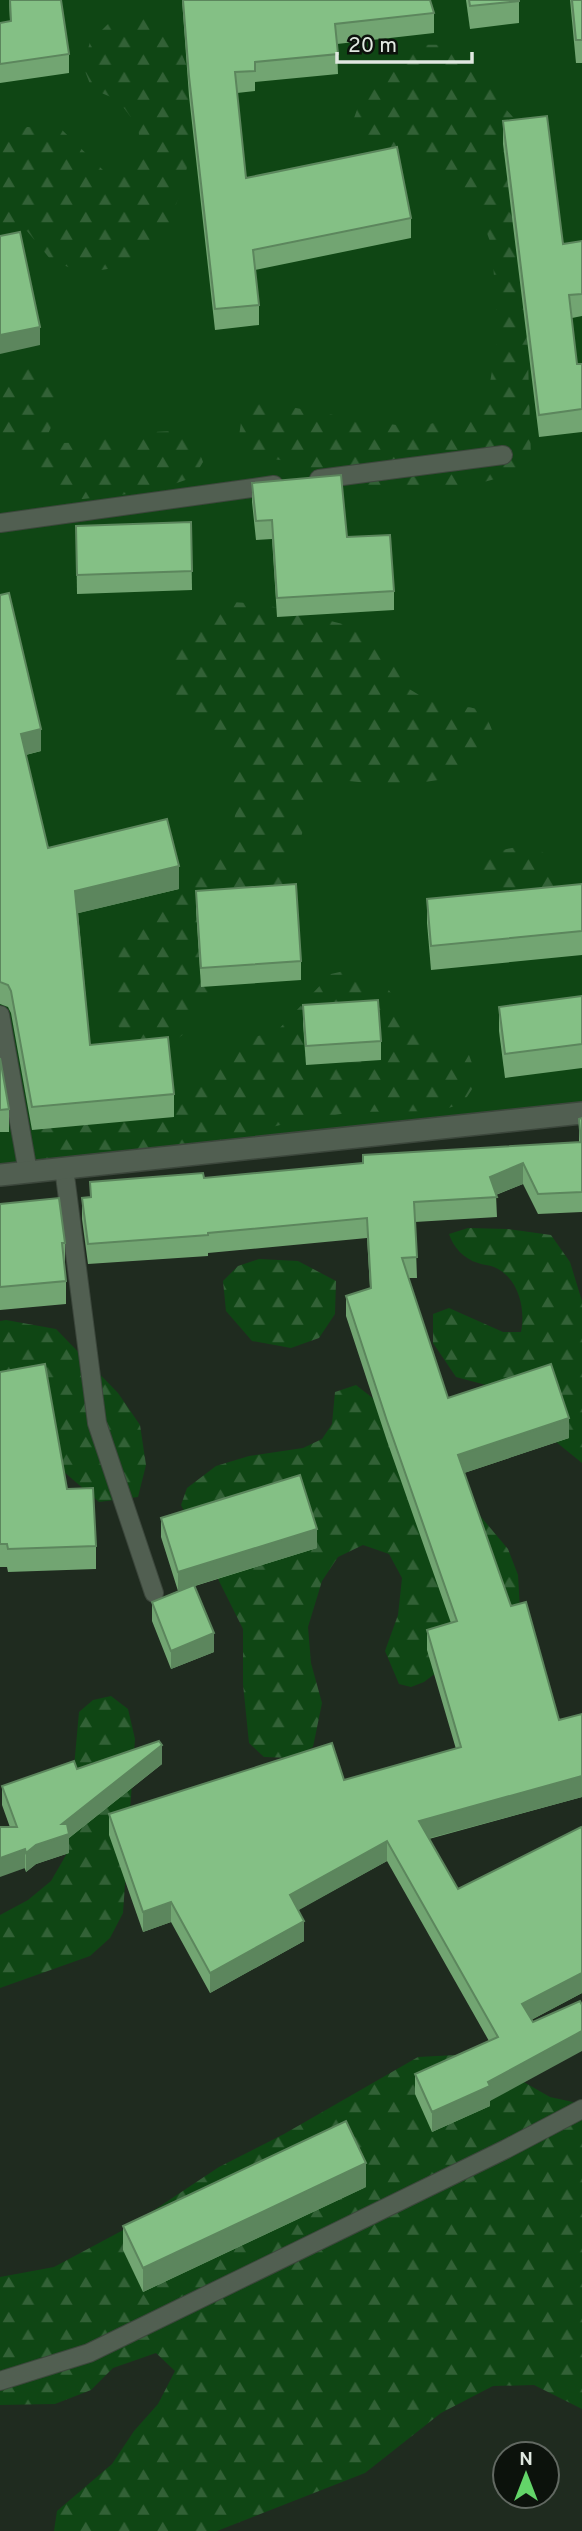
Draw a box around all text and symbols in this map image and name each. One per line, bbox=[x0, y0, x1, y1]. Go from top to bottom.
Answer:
scale bar bbox=[337, 21, 472, 65]
text: 20 m bbox=[348, 33, 397, 60]
north arrow bbox=[491, 2440, 561, 2510]
text: N bbox=[519, 2448, 533, 2472]

